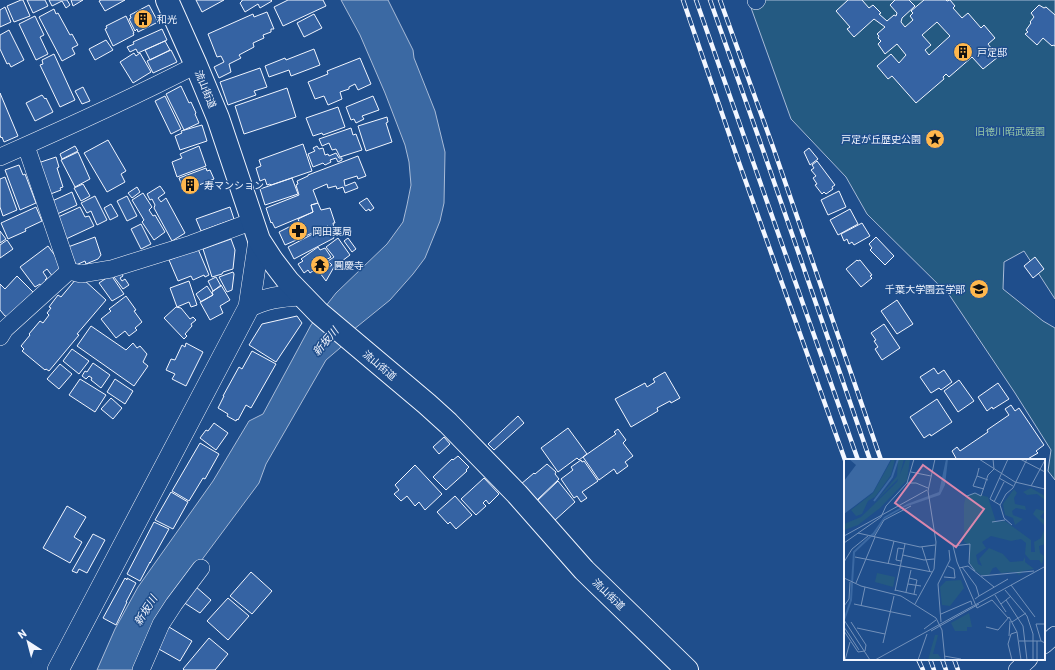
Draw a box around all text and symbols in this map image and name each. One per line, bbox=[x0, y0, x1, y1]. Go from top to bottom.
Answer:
building icon: 和光 bbox=[132, 8, 154, 30]
place label: 和光 bbox=[157, 13, 177, 25]
building icon: 戸定邸 bbox=[952, 41, 974, 63]
place label: 戸定邸 bbox=[977, 46, 1007, 58]
street label: 流山街道 bbox=[193, 68, 219, 110]
park label: 旧徳川昭武庭園 bbox=[975, 125, 1045, 137]
place icon: 戸定が丘歴史公園 bbox=[924, 128, 946, 150]
place label: 戸定が丘歴史公園 bbox=[841, 133, 921, 145]
building icon: 寿マンション bbox=[179, 174, 201, 196]
place label: 寿マンション bbox=[204, 179, 264, 191]
pharmacy icon: 岡田薬局 bbox=[287, 220, 309, 242]
place label: 岡田薬局 bbox=[312, 225, 352, 237]
temple icon: 圓慶寺 bbox=[309, 254, 331, 276]
place label: 圓慶寺 bbox=[334, 259, 364, 271]
school or university icon: 千葉大学園芸学部 bbox=[968, 278, 990, 300]
place label: 千葉大学園芸学部 bbox=[885, 283, 965, 295]
water label: 新坂川 bbox=[309, 323, 341, 358]
street label: 流山街道 bbox=[361, 348, 399, 382]
inset map bbox=[844, 459, 1045, 660]
street label: 流山街道 bbox=[590, 576, 628, 612]
water label: 新坂川 bbox=[131, 592, 160, 627]
north arrow bbox=[8, 622, 48, 662]
text: N bbox=[15, 626, 29, 641]

